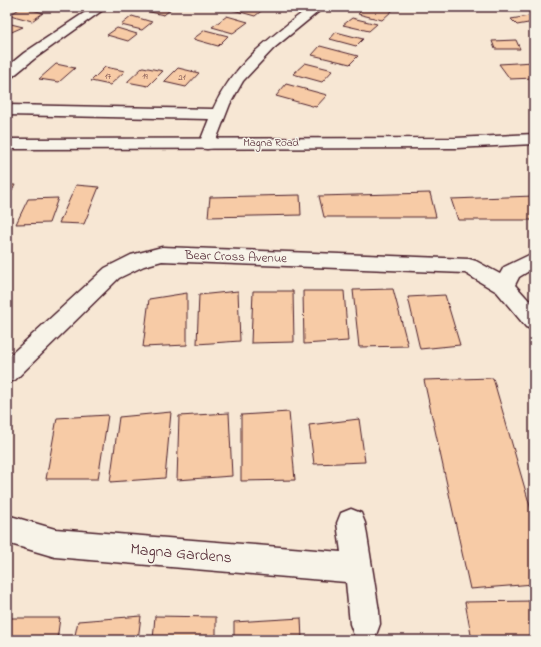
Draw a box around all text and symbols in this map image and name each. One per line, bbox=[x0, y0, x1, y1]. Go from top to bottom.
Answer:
house number: 17 bbox=[105, 70, 112, 83]
house number: 19 bbox=[142, 70, 148, 83]
house number: 21 bbox=[178, 71, 186, 84]
street label: Magna Road bbox=[243, 135, 299, 152]
street label: Bear Cross Avenue bbox=[184, 246, 288, 268]
street label: Magna Gardens bbox=[129, 538, 233, 570]

